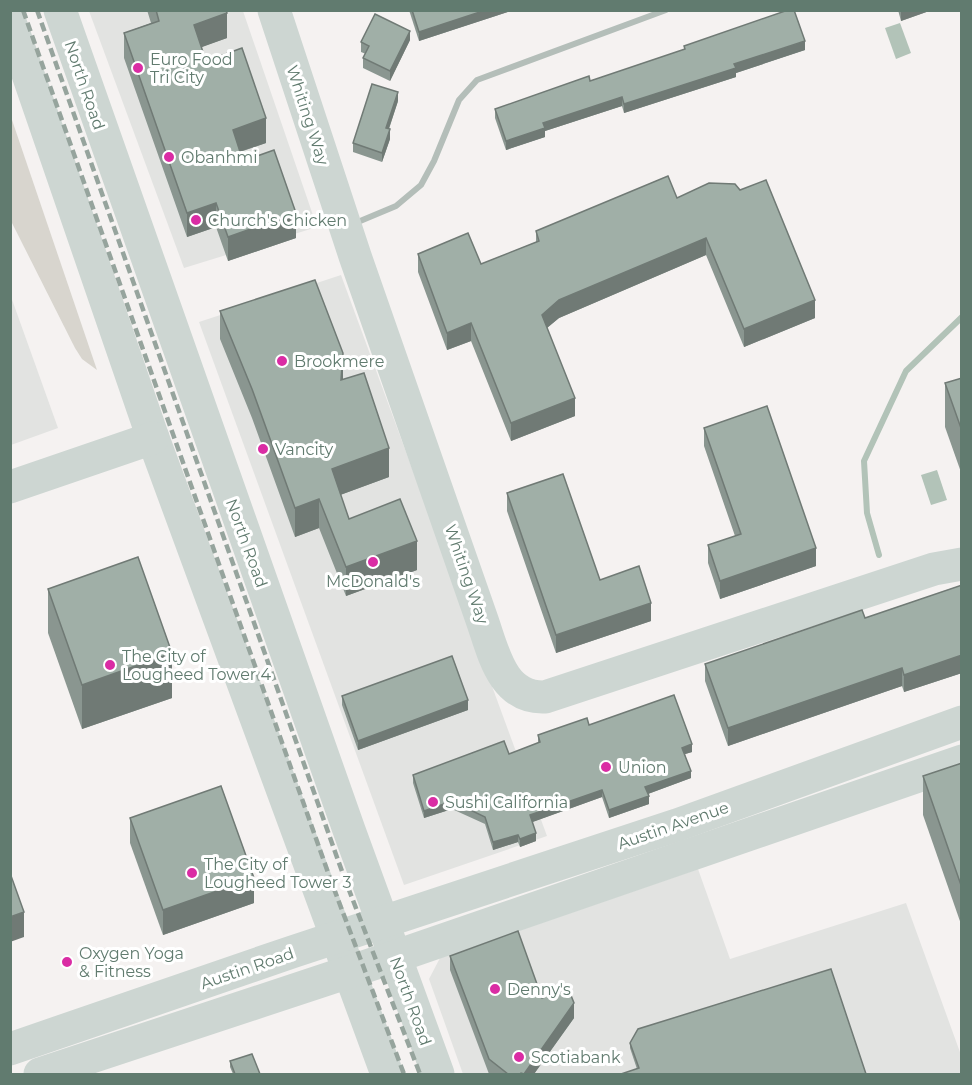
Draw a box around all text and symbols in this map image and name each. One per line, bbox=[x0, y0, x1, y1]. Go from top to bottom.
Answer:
street label: North Road bbox=[60, 38, 109, 132]
place label: Euro Food Tri City bbox=[150, 50, 233, 87]
marker: Euro Food Tri City bbox=[131, 61, 145, 75]
street label: Whiting Way bbox=[282, 63, 333, 168]
place label: Obanhmi bbox=[181, 148, 258, 167]
marker: Obanhmi bbox=[162, 150, 176, 164]
place label: Church's Chicken bbox=[208, 211, 347, 230]
marker: Church's Chicken bbox=[189, 213, 203, 227]
place label: Brookmere bbox=[294, 352, 384, 371]
marker: Brookmere bbox=[275, 354, 289, 368]
place label: Vancity bbox=[275, 440, 334, 459]
marker: Vancity bbox=[256, 442, 270, 456]
street label: North Road bbox=[222, 496, 271, 590]
street label: Whiting Way bbox=[441, 522, 493, 627]
marker: McDonald's bbox=[366, 555, 380, 569]
place label: McDonald's bbox=[326, 572, 420, 591]
place label: The City of Lougheed Tower 4 bbox=[122, 647, 271, 684]
marker: The City of Lougheed Tower 4 bbox=[103, 658, 117, 672]
place label: Union bbox=[618, 758, 667, 777]
marker: Union bbox=[599, 760, 613, 774]
place label: Sushi California bbox=[445, 793, 568, 812]
marker: Sushi California bbox=[426, 795, 440, 809]
street label: Austin Avenue bbox=[615, 798, 731, 853]
place label: The City of Lougheed Tower 3 bbox=[204, 855, 351, 892]
marker: The City of Lougheed Tower 3 bbox=[185, 866, 199, 880]
place label: Oxygen Yoga & Fitness bbox=[79, 944, 184, 981]
street label: Austin Road bbox=[198, 944, 296, 993]
street label: North Road bbox=[386, 954, 435, 1048]
marker: Oxygen Yoga & Fitness bbox=[60, 955, 74, 969]
place label: Denny's bbox=[507, 980, 571, 999]
marker: Denny's bbox=[488, 982, 502, 996]
place label: Scotiabank bbox=[531, 1048, 621, 1067]
marker: Scotiabank bbox=[512, 1050, 526, 1064]

